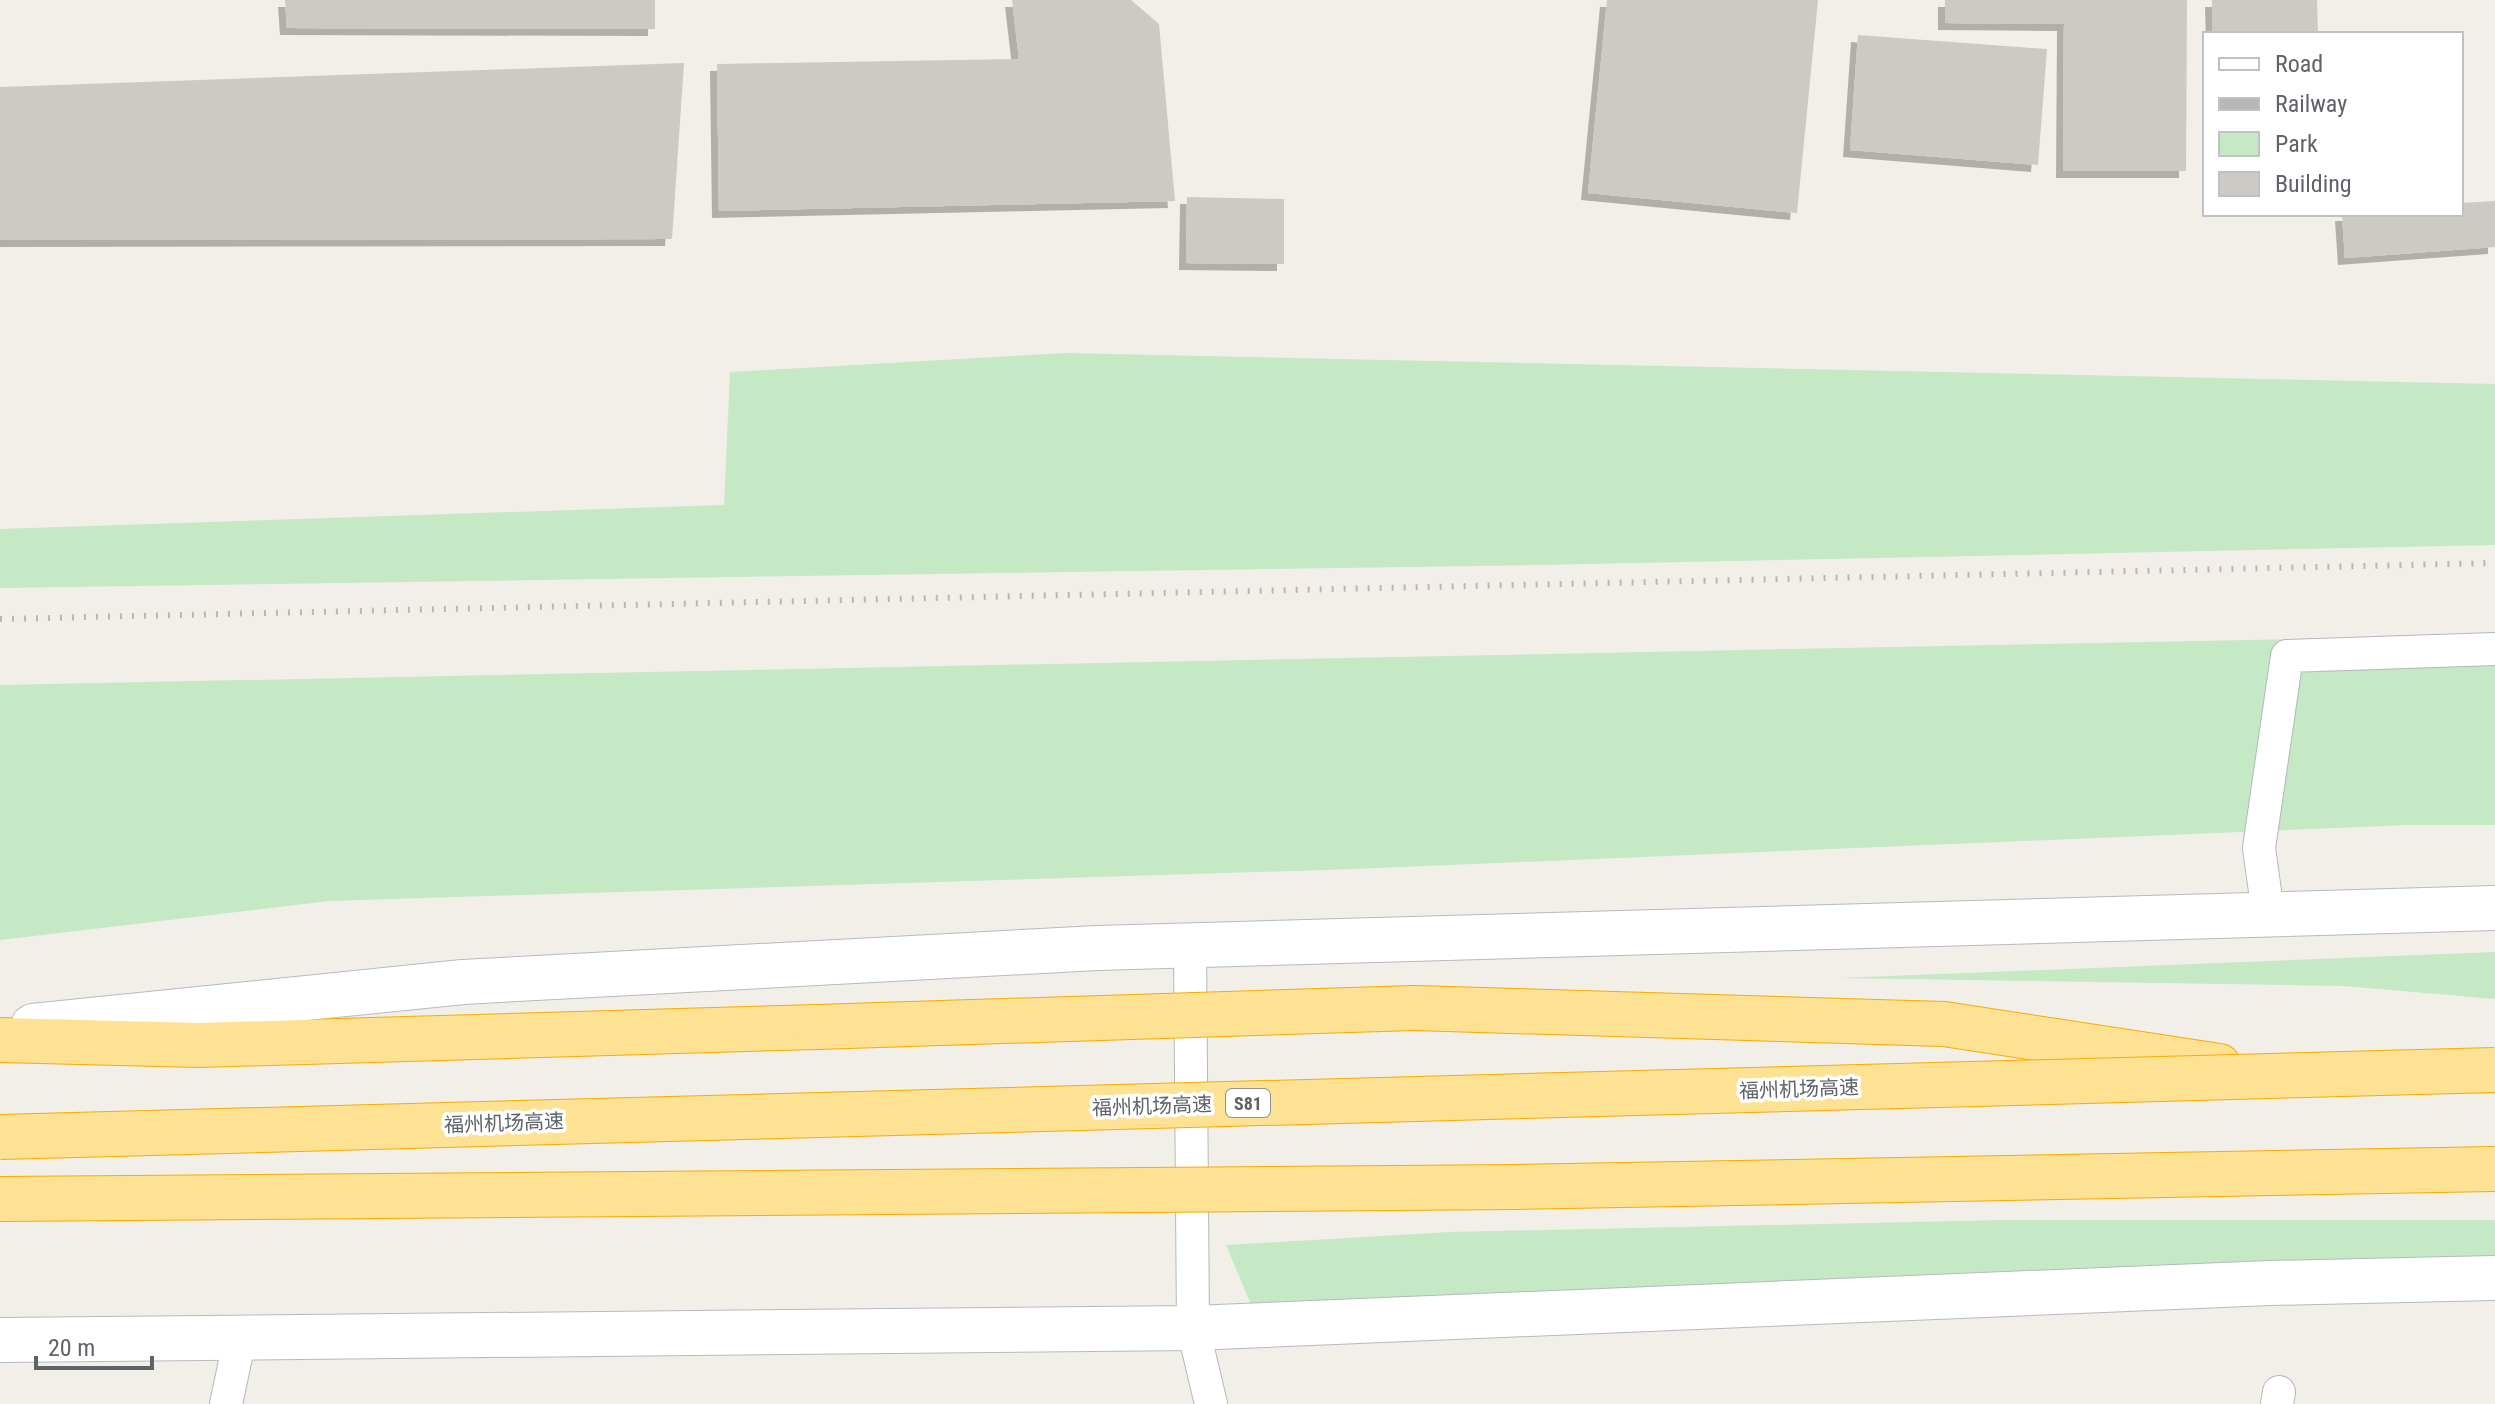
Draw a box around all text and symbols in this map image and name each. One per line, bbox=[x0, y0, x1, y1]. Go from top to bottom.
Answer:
legend bbox=[2203, 32, 2463, 216]
text: Road bbox=[2275, 50, 2323, 78]
text: Railway bbox=[2275, 90, 2347, 118]
text: Park bbox=[2275, 130, 2318, 158]
text: Building bbox=[2275, 170, 2352, 198]
street label: 福州机场高速 bbox=[1739, 1075, 1859, 1103]
road number: S81 bbox=[1226, 1089, 1270, 1117]
street label: 福州机场高速 bbox=[1092, 1092, 1212, 1120]
street label: 福州机场高速 bbox=[444, 1109, 564, 1137]
scale bar bbox=[36, 1320, 152, 1370]
text: 20 m bbox=[48, 1334, 95, 1362]

